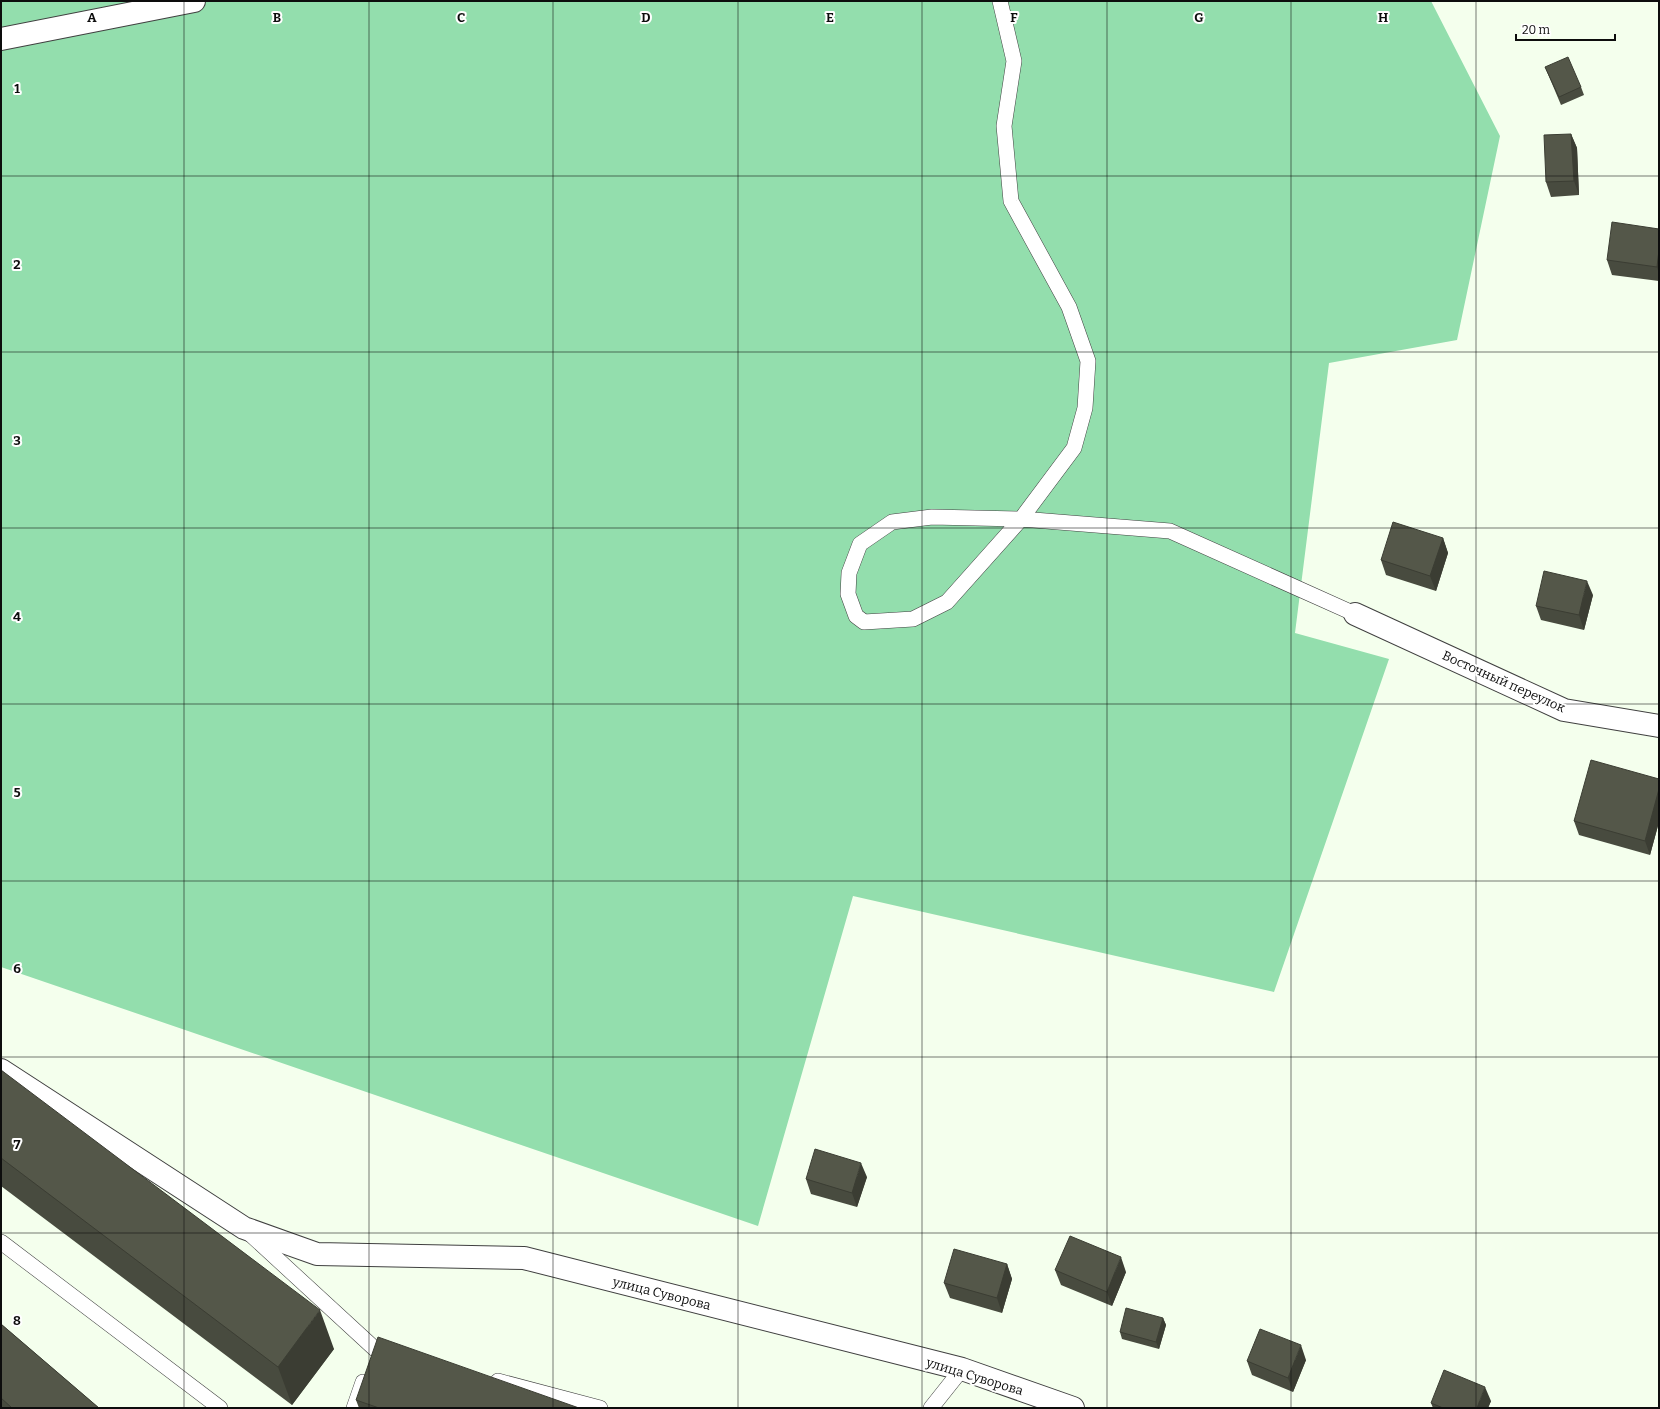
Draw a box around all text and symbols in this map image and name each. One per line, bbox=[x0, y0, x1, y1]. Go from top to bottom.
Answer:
text: A bbox=[87, 10, 97, 25]
text: B bbox=[273, 10, 281, 25]
text: C bbox=[457, 10, 465, 25]
text: D bbox=[641, 10, 651, 25]
text: E bbox=[826, 10, 834, 25]
text: F bbox=[1010, 10, 1018, 25]
text: G bbox=[1194, 10, 1204, 25]
text: H bbox=[1378, 10, 1388, 25]
scale bar bbox=[1516, 16, 1615, 42]
text: 20 m bbox=[1522, 23, 1551, 37]
text: 1 bbox=[14, 81, 20, 96]
text: 2 bbox=[13, 257, 21, 272]
text: 3 bbox=[13, 433, 21, 448]
text: 4 bbox=[13, 609, 21, 624]
street label: Восточный переулок bbox=[1440, 648, 1568, 715]
text: 5 bbox=[13, 785, 21, 800]
text: 6 bbox=[13, 961, 21, 976]
text: 7 bbox=[14, 1137, 21, 1152]
street label: улица Суворова bbox=[610, 1274, 712, 1313]
text: 8 bbox=[13, 1313, 21, 1328]
street label: улица Суворова bbox=[924, 1354, 1025, 1398]

